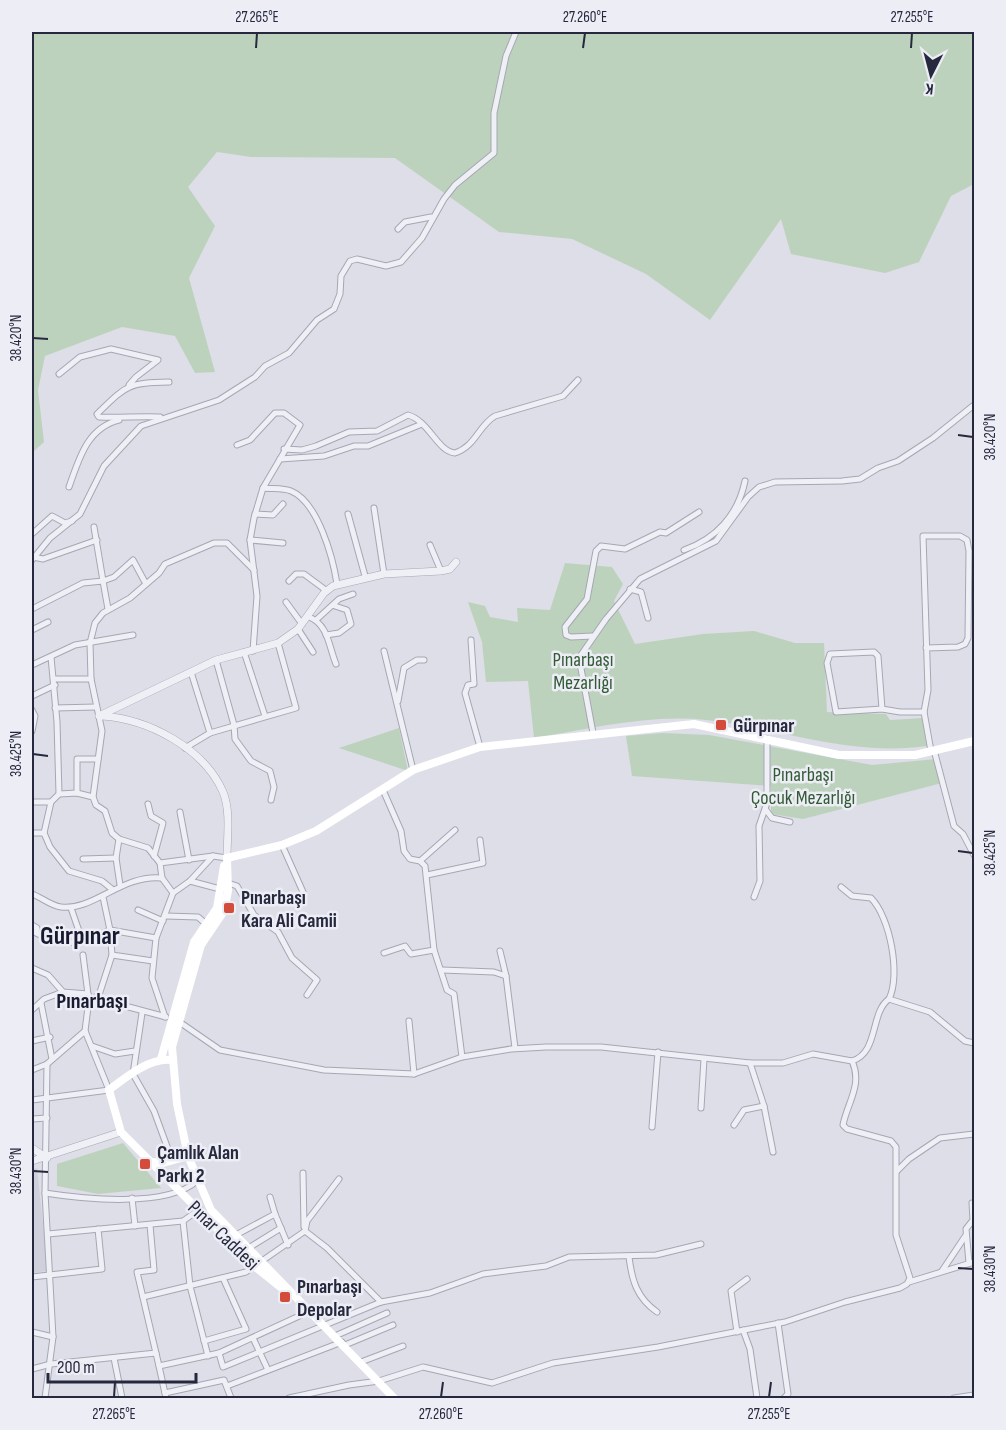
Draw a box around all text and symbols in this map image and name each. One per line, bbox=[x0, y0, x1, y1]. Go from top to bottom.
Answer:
text: 27.265°E bbox=[235, 8, 279, 27]
text: 27.260°E bbox=[563, 8, 607, 27]
text: 27.255°E bbox=[890, 8, 934, 27]
north arrow bbox=[901, 45, 961, 105]
text: K bbox=[925, 79, 935, 98]
text: 38.420°N bbox=[7, 315, 26, 361]
text: 38.420°N bbox=[981, 414, 1000, 460]
park label: Pınarbaşı Mezarlığı bbox=[552, 648, 614, 695]
place label: Gürpınar bbox=[733, 714, 794, 738]
marker: Gürpınar bbox=[714, 718, 728, 732]
text: 38.425°N bbox=[7, 731, 26, 777]
park label: Pınarbaşı Çocuk Mezarlığı bbox=[751, 763, 855, 810]
text: 38.425°N bbox=[981, 830, 1000, 876]
place label: Pınarbaşı Kara Ali Camii bbox=[241, 886, 337, 933]
marker: Pınarbaşı Kara Ali Camii bbox=[222, 901, 236, 915]
district label: Gürpınar bbox=[40, 921, 120, 952]
district label: Pınarbaşı bbox=[56, 988, 128, 1015]
place label: Çamlık Alan Parkı 2 bbox=[157, 1141, 239, 1188]
text: 38.430°N bbox=[7, 1148, 26, 1195]
marker: Çamlık Alan Parkı 2 bbox=[138, 1157, 152, 1171]
street label: Pınar Caddesi bbox=[183, 1196, 264, 1276]
text: 38.430°N bbox=[981, 1246, 1000, 1293]
place label: Pınarbaşı Depolar bbox=[297, 1275, 362, 1322]
marker: Pınarbaşı Depolar bbox=[278, 1290, 292, 1304]
scale bar bbox=[48, 1346, 196, 1384]
text: 200 m bbox=[57, 1357, 95, 1378]
text: 27.265°E bbox=[92, 1405, 136, 1424]
text: 27.260°E bbox=[419, 1405, 463, 1424]
text: 27.255°E bbox=[747, 1405, 791, 1424]

